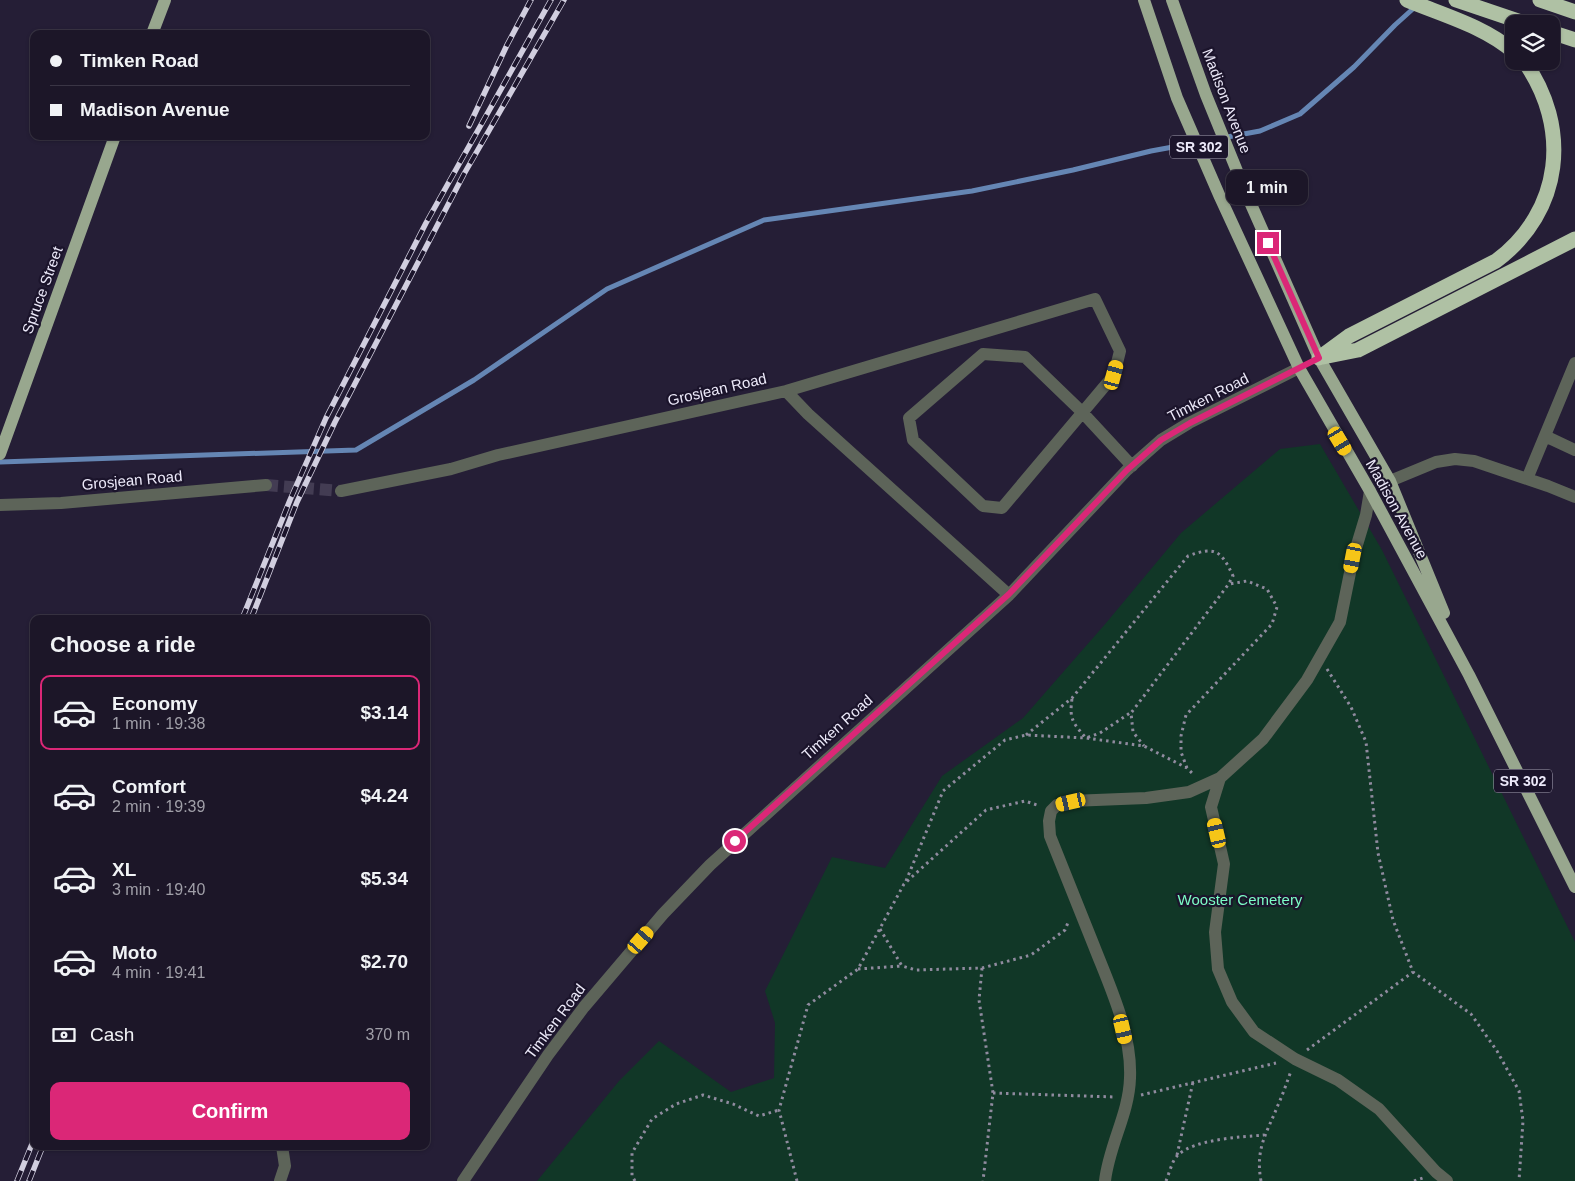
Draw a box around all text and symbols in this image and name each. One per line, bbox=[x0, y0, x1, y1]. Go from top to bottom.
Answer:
map controls bbox=[1505, 15, 1560, 70]
button: layers bbox=[1505, 15, 1560, 70]
street label: Madison Avenue bbox=[1199, 46, 1255, 156]
text: Timken Road bbox=[80, 50, 199, 71]
text: Madison Avenue bbox=[80, 99, 230, 120]
road number: SR 302 bbox=[1170, 136, 1228, 158]
callout: 1 min bbox=[1227, 170, 1309, 206]
text: 1 min bbox=[1246, 179, 1288, 196]
route end bbox=[1257, 232, 1279, 254]
street label: Spruce Street bbox=[18, 243, 66, 336]
car bbox=[1102, 359, 1125, 391]
street label: Grosjean Road bbox=[666, 369, 768, 409]
street label: Timken Road bbox=[1165, 369, 1251, 425]
car bbox=[1325, 424, 1354, 458]
street label: Madison Avenue bbox=[1363, 456, 1431, 562]
street label: Grosjean Road bbox=[81, 467, 183, 493]
car bbox=[1342, 542, 1363, 574]
text: Choose a ride bbox=[50, 632, 195, 657]
icon: car bbox=[52, 690, 97, 735]
street label: Timken Road bbox=[798, 691, 876, 763]
text: Economy bbox=[112, 693, 198, 714]
text: $3.14 bbox=[360, 702, 408, 723]
text: 1 min · 19:38 bbox=[112, 715, 205, 732]
road number: SR 302 bbox=[1494, 769, 1552, 792]
icon: car bbox=[52, 773, 97, 818]
text: Comfort bbox=[112, 776, 186, 797]
text: $4.24 bbox=[360, 785, 408, 806]
car bbox=[1054, 791, 1087, 813]
text: 2 min · 19:39 bbox=[112, 798, 205, 815]
car bbox=[1206, 817, 1227, 849]
route start bbox=[724, 830, 746, 852]
icon: car bbox=[52, 856, 97, 901]
text: XL bbox=[112, 859, 136, 880]
text: $5.34 bbox=[360, 868, 408, 889]
text: 3 min · 19:40 bbox=[112, 881, 205, 898]
park label: Wooster Cemetery bbox=[1178, 891, 1303, 908]
car bbox=[625, 924, 656, 956]
icon: car bbox=[52, 939, 97, 984]
text: Moto bbox=[112, 942, 157, 963]
text: $2.70 bbox=[360, 951, 408, 972]
text: 4 min · 19:41 bbox=[112, 964, 205, 981]
street label: Timken Road bbox=[522, 980, 588, 1062]
car bbox=[1112, 1013, 1133, 1045]
icon: cash bbox=[50, 1021, 78, 1049]
text: Cash bbox=[90, 1024, 134, 1045]
text: 370 m bbox=[366, 1026, 410, 1043]
button: Confirm bbox=[50, 1082, 410, 1140]

